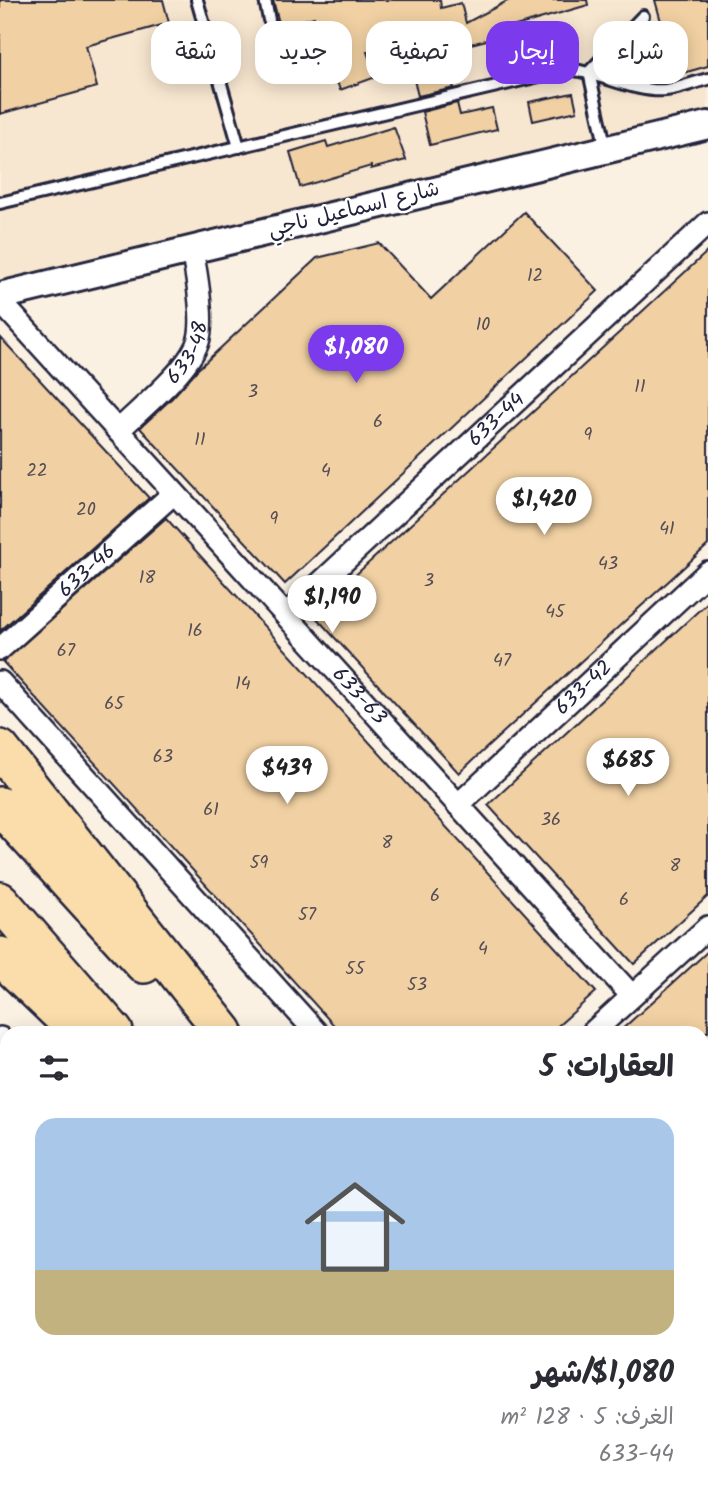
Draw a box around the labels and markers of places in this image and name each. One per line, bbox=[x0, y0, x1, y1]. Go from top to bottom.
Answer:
pin: $1,080 bbox=[299, 326, 413, 385]
pin: $1,420 bbox=[487, 477, 601, 537]
pin: $1,190 bbox=[275, 576, 389, 635]
pin: $685 bbox=[587, 738, 669, 798]
pin: $439 bbox=[246, 746, 328, 806]

